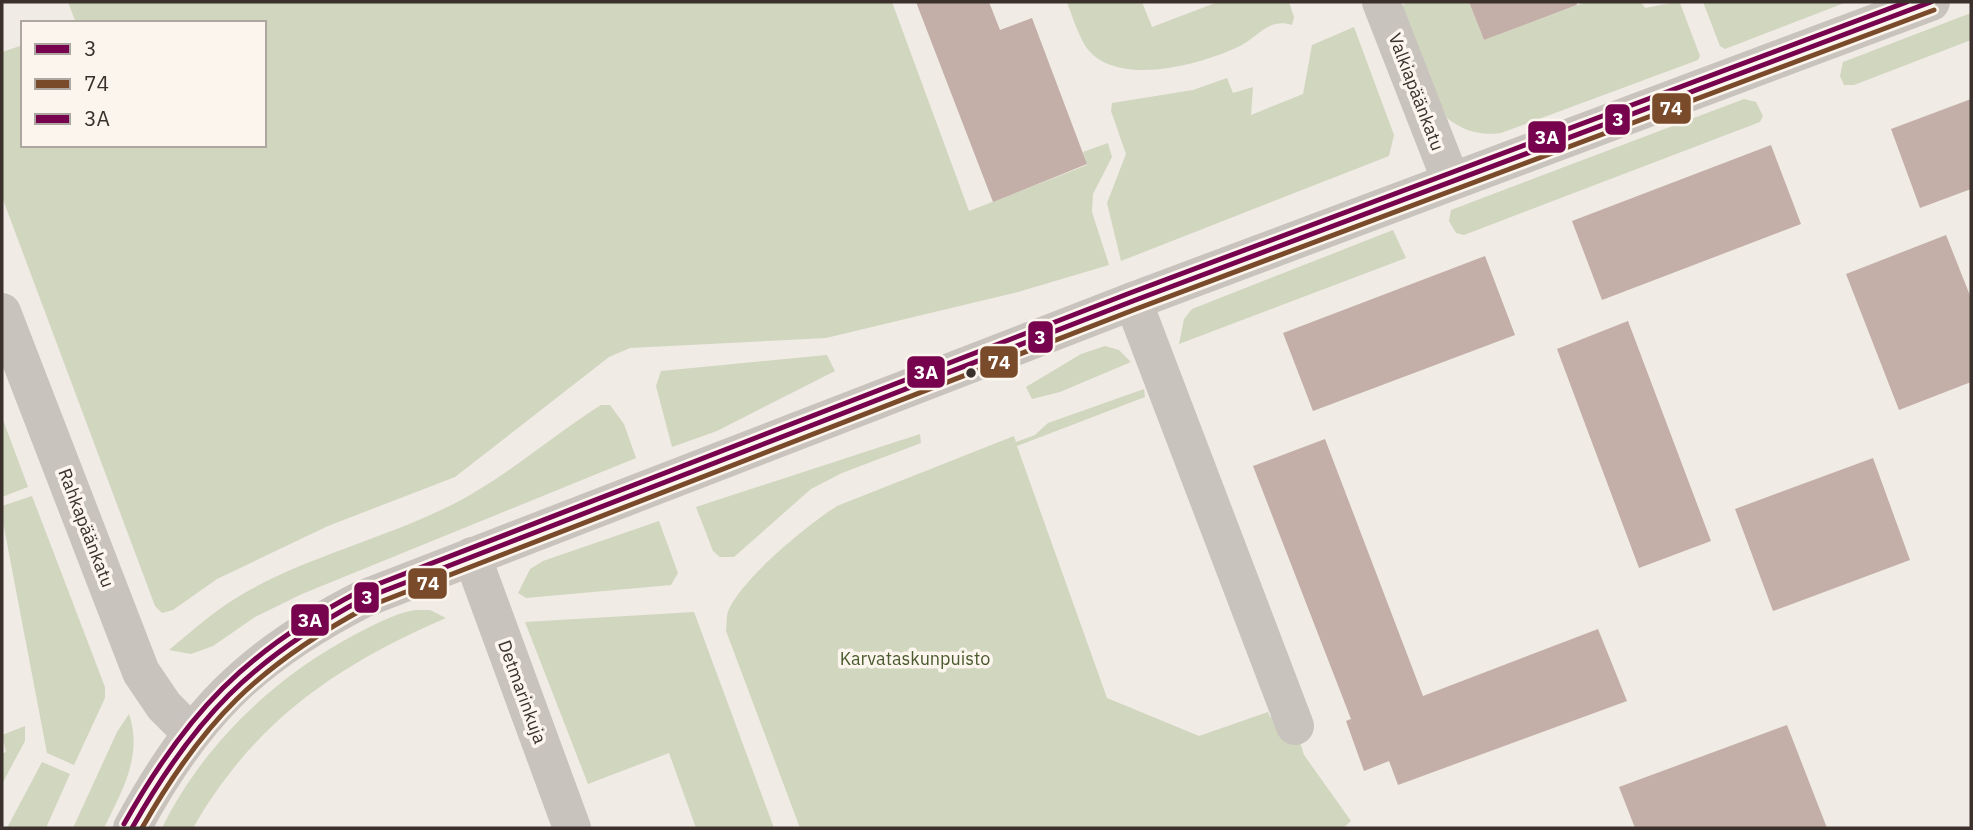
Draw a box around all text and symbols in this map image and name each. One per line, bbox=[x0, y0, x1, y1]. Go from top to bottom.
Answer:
legend bbox=[21, 21, 266, 147]
street label: Valkiapäänkatu bbox=[1384, 30, 1449, 154]
text: 3 bbox=[84, 34, 97, 62]
text: 74 bbox=[84, 69, 109, 97]
line badge: 74 bbox=[1651, 92, 1692, 125]
text: 74 bbox=[1660, 96, 1682, 120]
line badge: 3 bbox=[1604, 103, 1631, 136]
text: 3A bbox=[84, 104, 110, 132]
text: 3 bbox=[1612, 107, 1624, 131]
line badge: 3A bbox=[1527, 120, 1567, 154]
text: 3A bbox=[1535, 125, 1559, 149]
line badge: 3 bbox=[1027, 320, 1054, 354]
text: 3 bbox=[1034, 325, 1046, 349]
line badge: 74 bbox=[979, 345, 1019, 379]
text: 74 bbox=[988, 350, 1010, 374]
line badge: 3A bbox=[906, 355, 946, 389]
text: 3A bbox=[914, 360, 938, 384]
unlabelled marker bbox=[964, 366, 978, 380]
street label: Rahkapäänkatu bbox=[53, 465, 120, 591]
line badge: 74 bbox=[407, 567, 448, 600]
text: 74 bbox=[417, 571, 439, 595]
line badge: 3 bbox=[353, 581, 380, 614]
text: 3 bbox=[361, 585, 373, 609]
line badge: 3A bbox=[290, 603, 330, 637]
text: 3A bbox=[298, 608, 322, 632]
street label: Detmarinkuja bbox=[493, 637, 552, 747]
park label: Karvataskunpuisto bbox=[840, 647, 990, 670]

